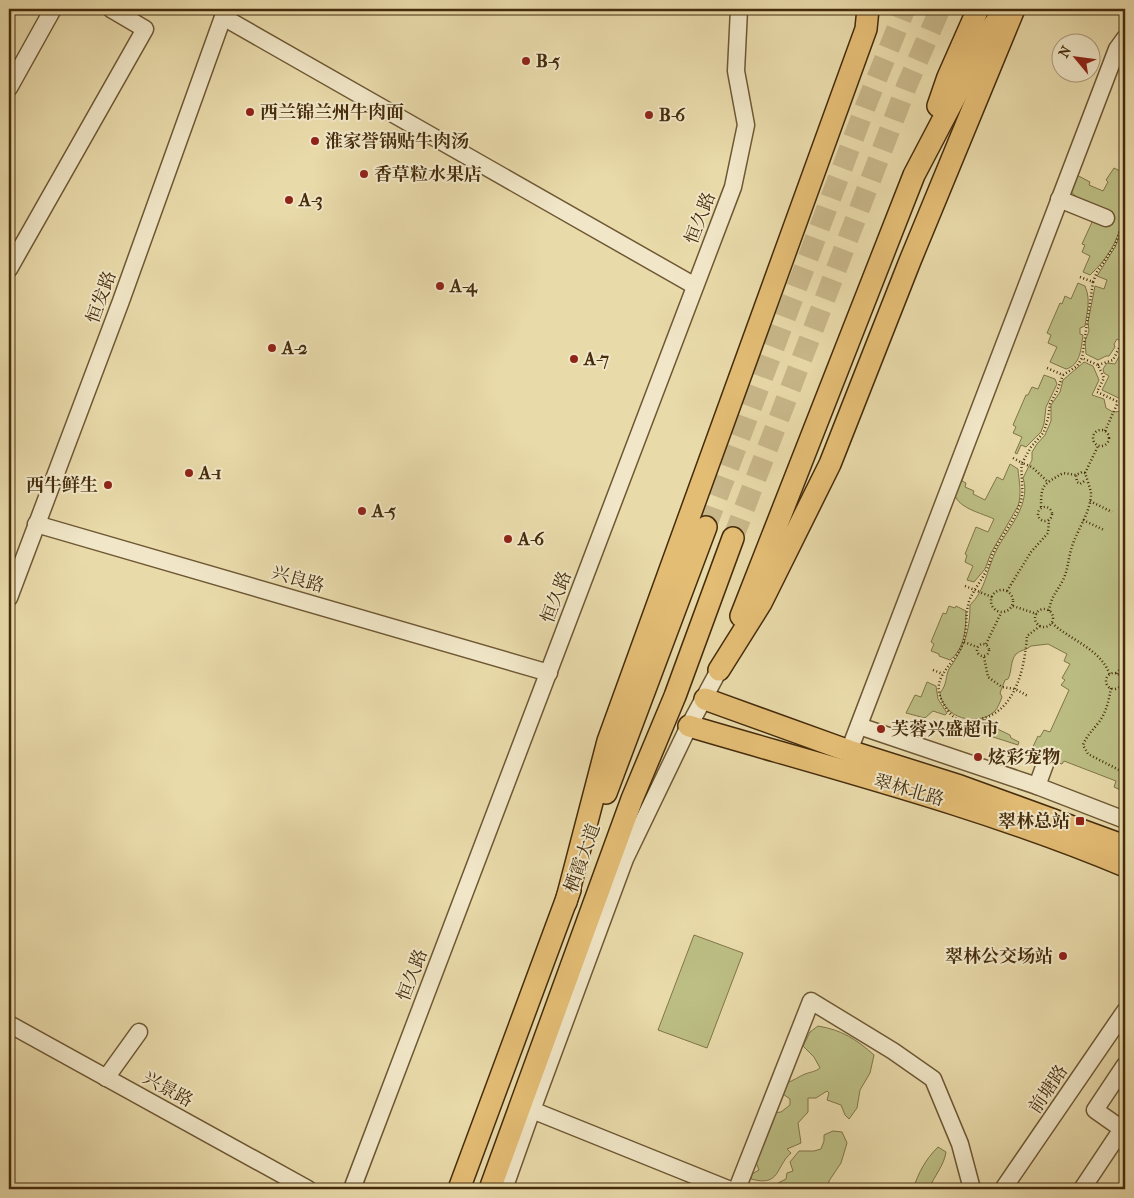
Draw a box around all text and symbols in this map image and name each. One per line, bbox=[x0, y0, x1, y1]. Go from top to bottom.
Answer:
north arrow bbox=[1052, 32, 1102, 82]
text: N bbox=[1055, 43, 1075, 61]
place label: B-5 bbox=[536, 51, 560, 72]
marker: B-5 bbox=[520, 55, 532, 67]
place label: 西兰锦兰州牛肉面 bbox=[260, 102, 404, 123]
place label: B-6 bbox=[659, 105, 686, 126]
marker: 西兰锦兰州牛肉面 bbox=[244, 106, 256, 118]
marker: B-6 bbox=[643, 109, 655, 121]
place label: 淮家誉锅贴牛肉汤 bbox=[325, 131, 469, 152]
marker: 淮家誉锅贴牛肉汤 bbox=[309, 135, 321, 147]
place label: 香草粒水果店 bbox=[374, 164, 482, 185]
marker: 香草粒水果店 bbox=[358, 168, 370, 180]
street label: 恒久路 bbox=[681, 189, 720, 247]
place label: A-3 bbox=[298, 190, 323, 211]
marker: A-3 bbox=[283, 194, 295, 206]
street label: 恒发路 bbox=[82, 268, 121, 326]
place label: A-4 bbox=[449, 276, 478, 297]
marker: A-4 bbox=[434, 280, 446, 292]
place label: A-2 bbox=[281, 338, 308, 359]
marker: A-2 bbox=[266, 342, 278, 354]
place label: A-7 bbox=[583, 349, 609, 370]
marker: A-7 bbox=[568, 353, 580, 365]
place label: A-1 bbox=[198, 463, 222, 484]
marker: A-1 bbox=[183, 467, 195, 479]
place label: 西牛鲜生 bbox=[26, 475, 98, 496]
marker: 西牛鲜生 bbox=[102, 479, 114, 491]
place label: A-5 bbox=[371, 501, 396, 522]
marker: A-5 bbox=[356, 505, 368, 517]
place label: A-6 bbox=[517, 529, 545, 550]
marker: A-6 bbox=[502, 533, 514, 545]
street label: 兴良路 bbox=[269, 562, 327, 597]
street label: 恒久路 bbox=[537, 568, 576, 626]
place label: 芙蓉兴盛超市 bbox=[891, 719, 999, 740]
marker: 芙蓉兴盛超市 bbox=[875, 723, 887, 735]
place label: 炫彩宠物 bbox=[988, 747, 1060, 768]
marker: 炫彩宠物 bbox=[972, 751, 984, 763]
street label: 翠林北路 bbox=[871, 770, 946, 810]
place label: 翠林总站 bbox=[998, 811, 1070, 832]
marker: 翠林总站 bbox=[1074, 815, 1086, 827]
street label: 栖霞大道 bbox=[560, 821, 605, 896]
street label: 恒久路 bbox=[393, 946, 432, 1004]
place label: 翠林公交场站 bbox=[945, 946, 1053, 967]
marker: 翠林公交场站 bbox=[1057, 950, 1069, 962]
street label: 前塘路 bbox=[1025, 1061, 1072, 1118]
street label: 兴景路 bbox=[139, 1067, 196, 1112]

